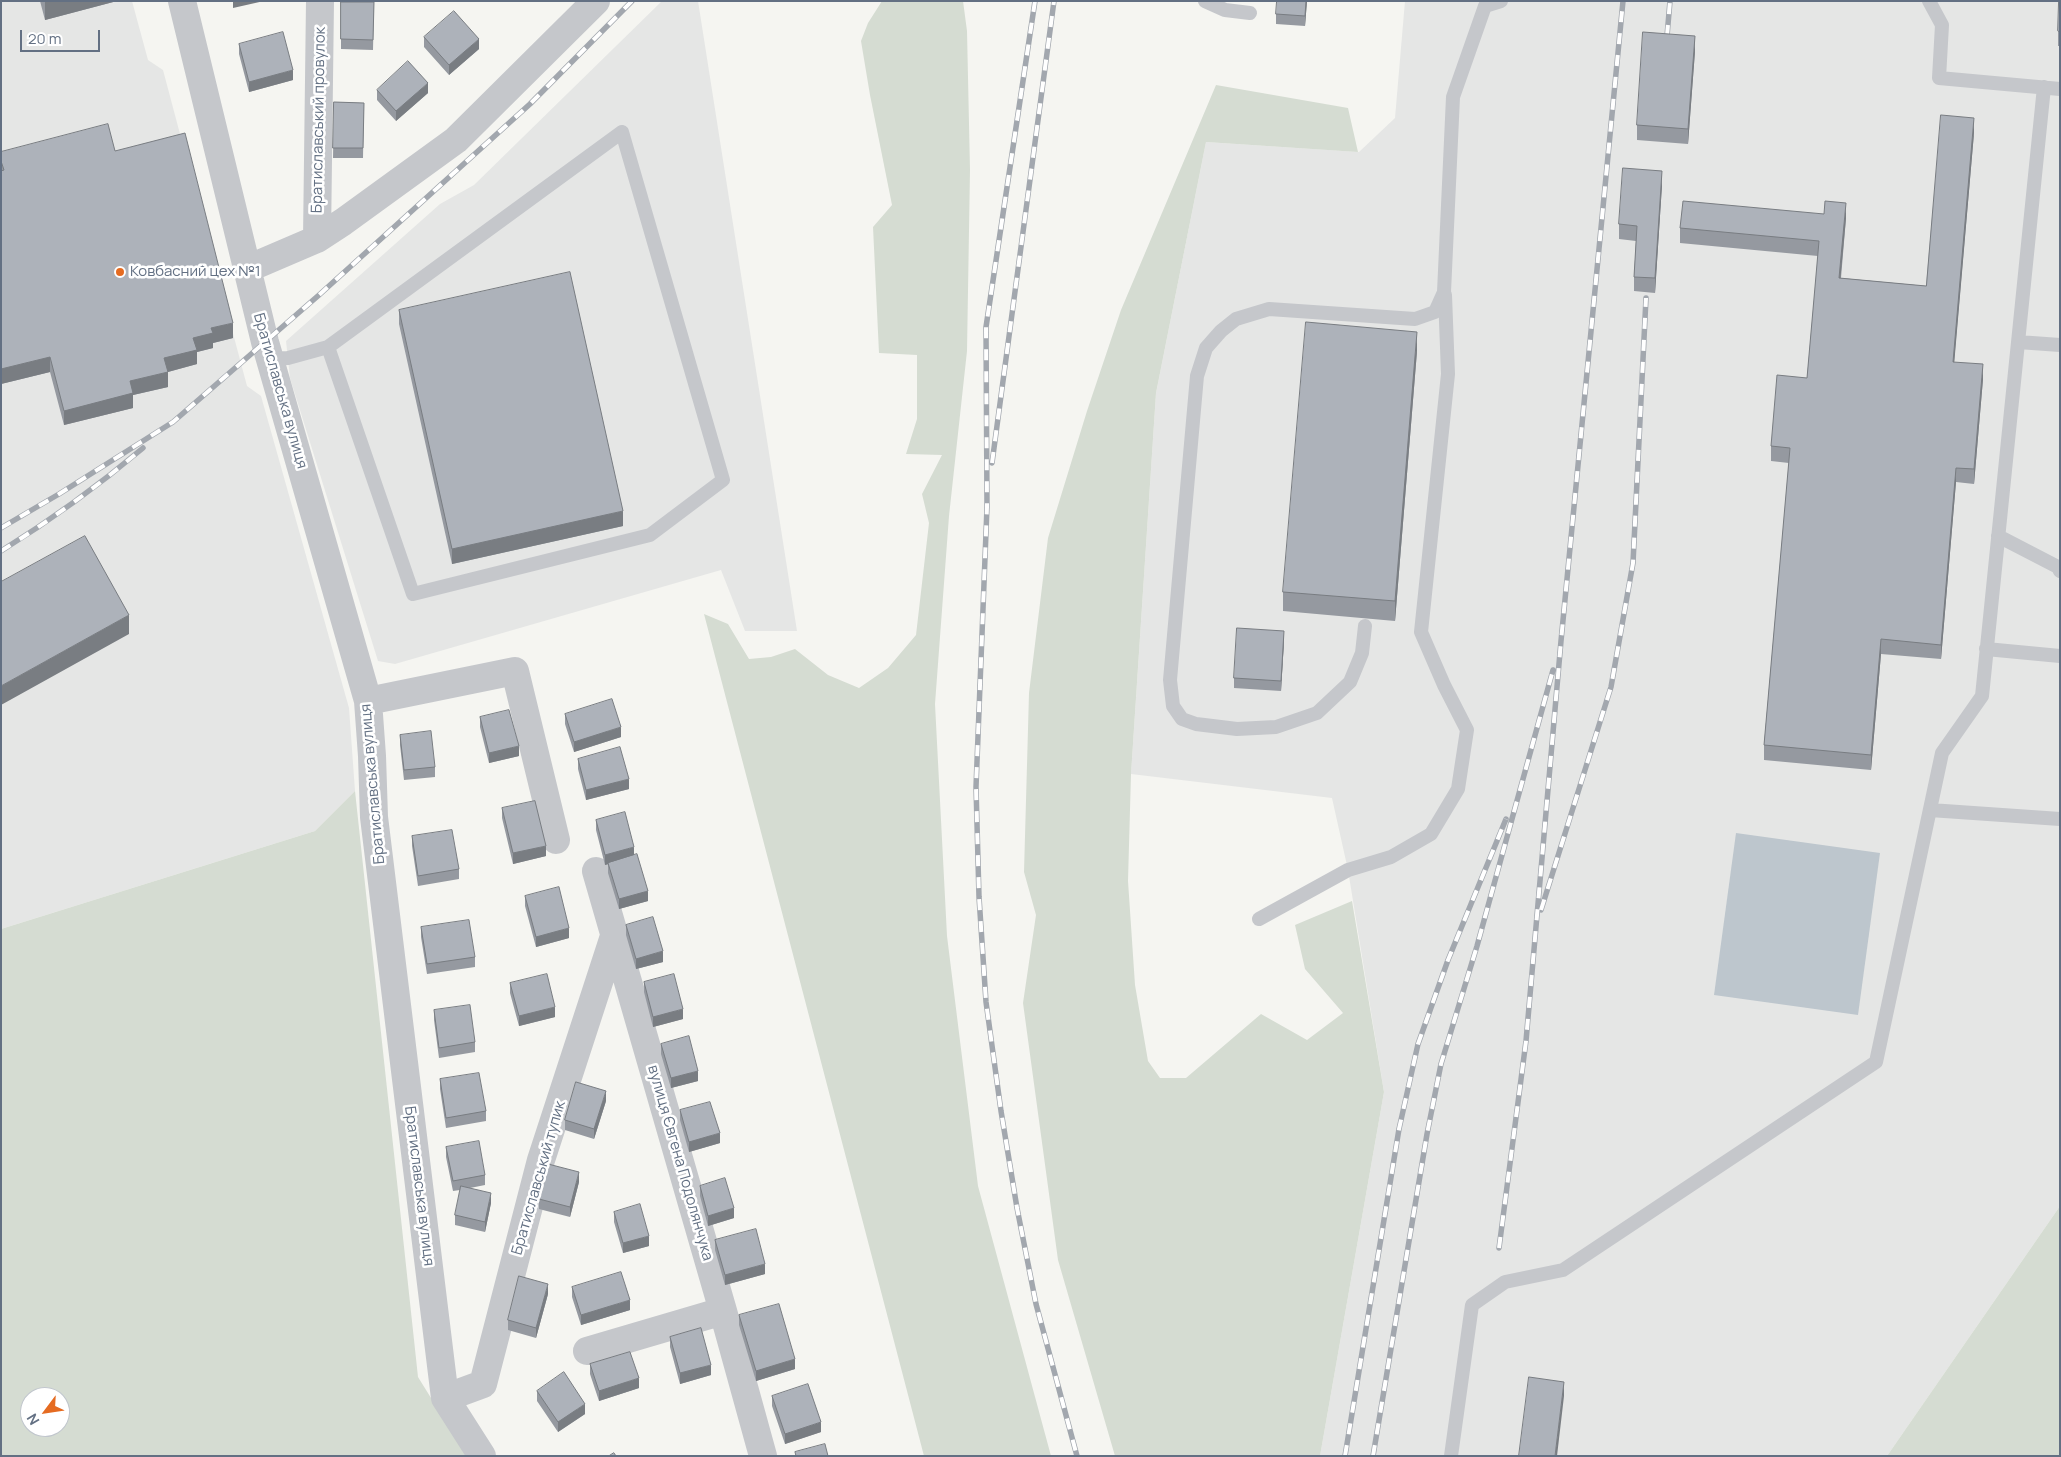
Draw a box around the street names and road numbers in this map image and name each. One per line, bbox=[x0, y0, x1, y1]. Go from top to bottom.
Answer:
street label: Братиславський провулок bbox=[308, 27, 330, 213]
street label: Братиславська вулиця bbox=[249, 311, 311, 471]
street label: Братиславська вулиця bbox=[357, 703, 389, 865]
street label: вулиця Євгена Подолянчука bbox=[643, 1063, 717, 1263]
street label: Братиславський тупик bbox=[508, 1099, 570, 1257]
street label: Братиславська вулиця bbox=[400, 1105, 438, 1267]

